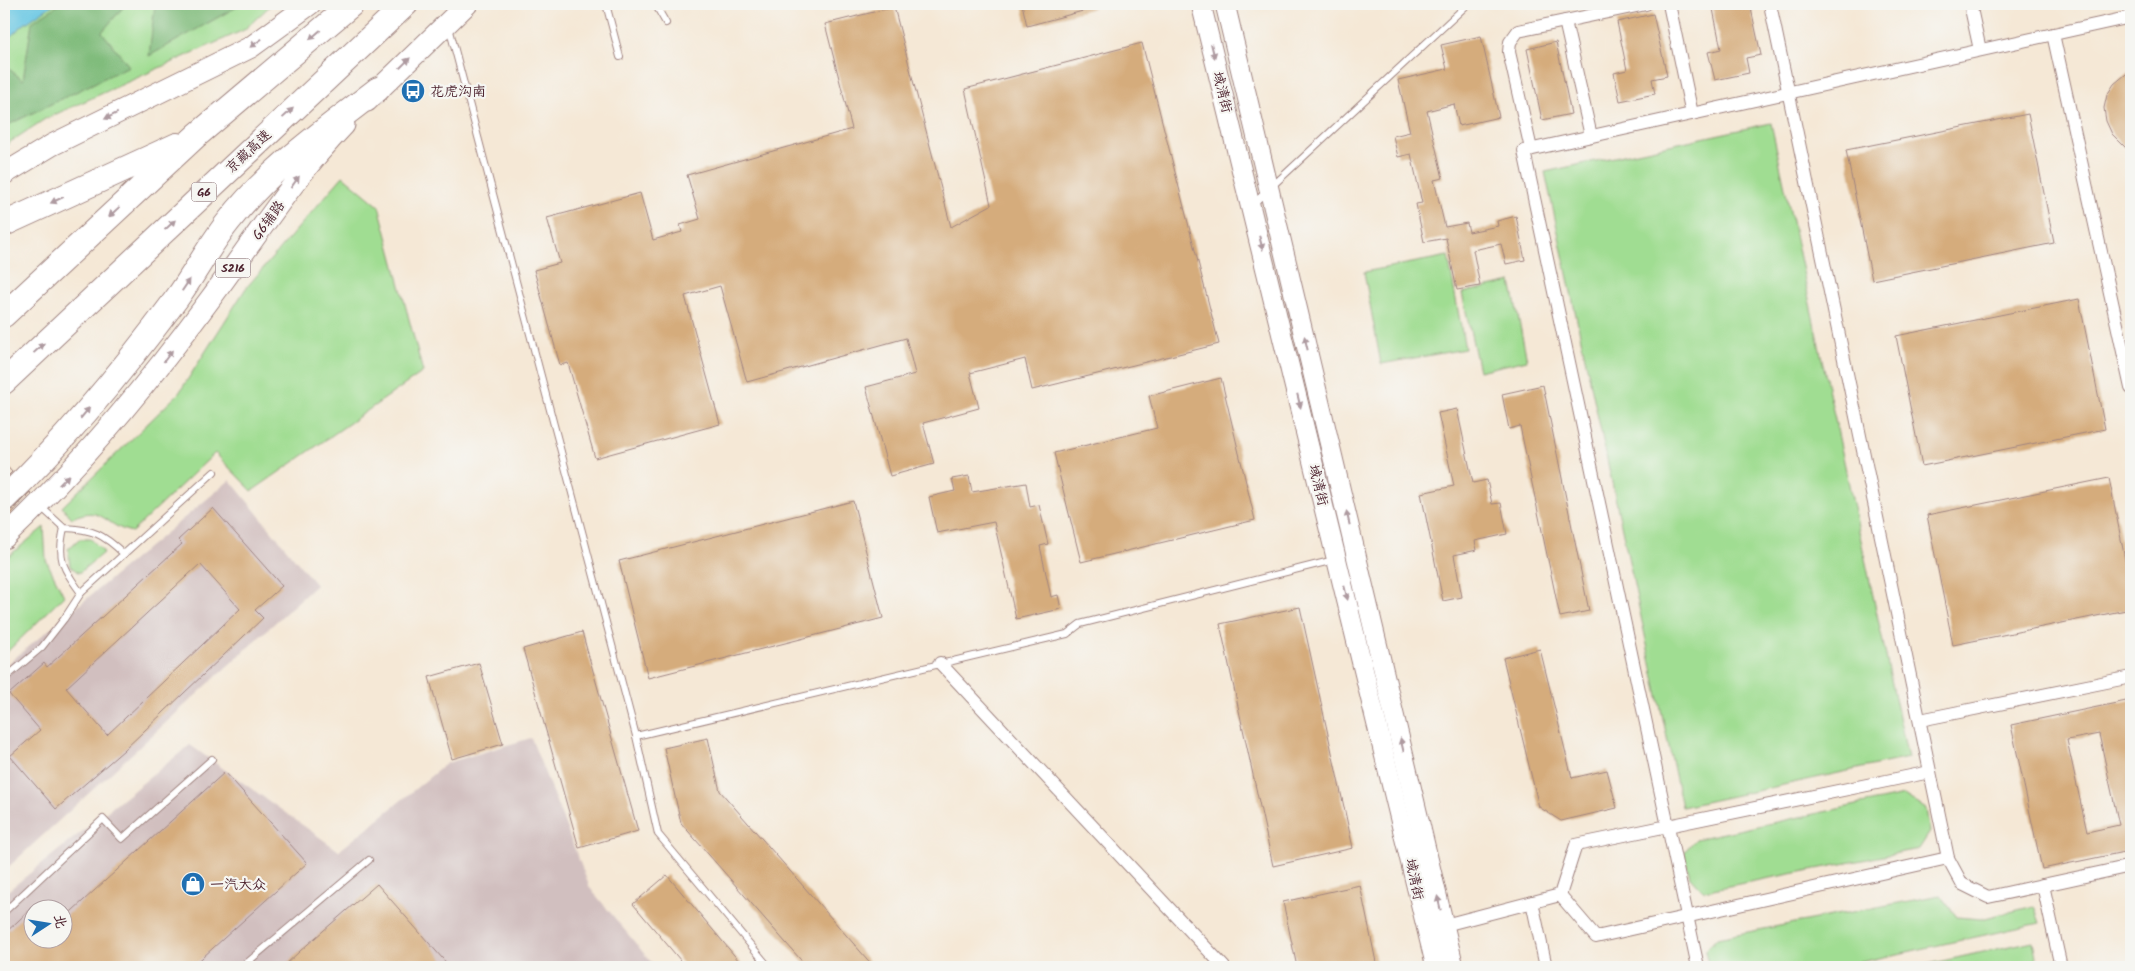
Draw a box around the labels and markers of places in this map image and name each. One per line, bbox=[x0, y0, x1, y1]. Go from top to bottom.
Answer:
bus stop icon: 花虎沟南 bbox=[400, 78, 426, 104]
place label: 花虎沟南 bbox=[430, 81, 486, 103]
shop icon: 一汽大众 bbox=[180, 871, 206, 897]
place label: 一汽大众 bbox=[210, 874, 266, 896]

